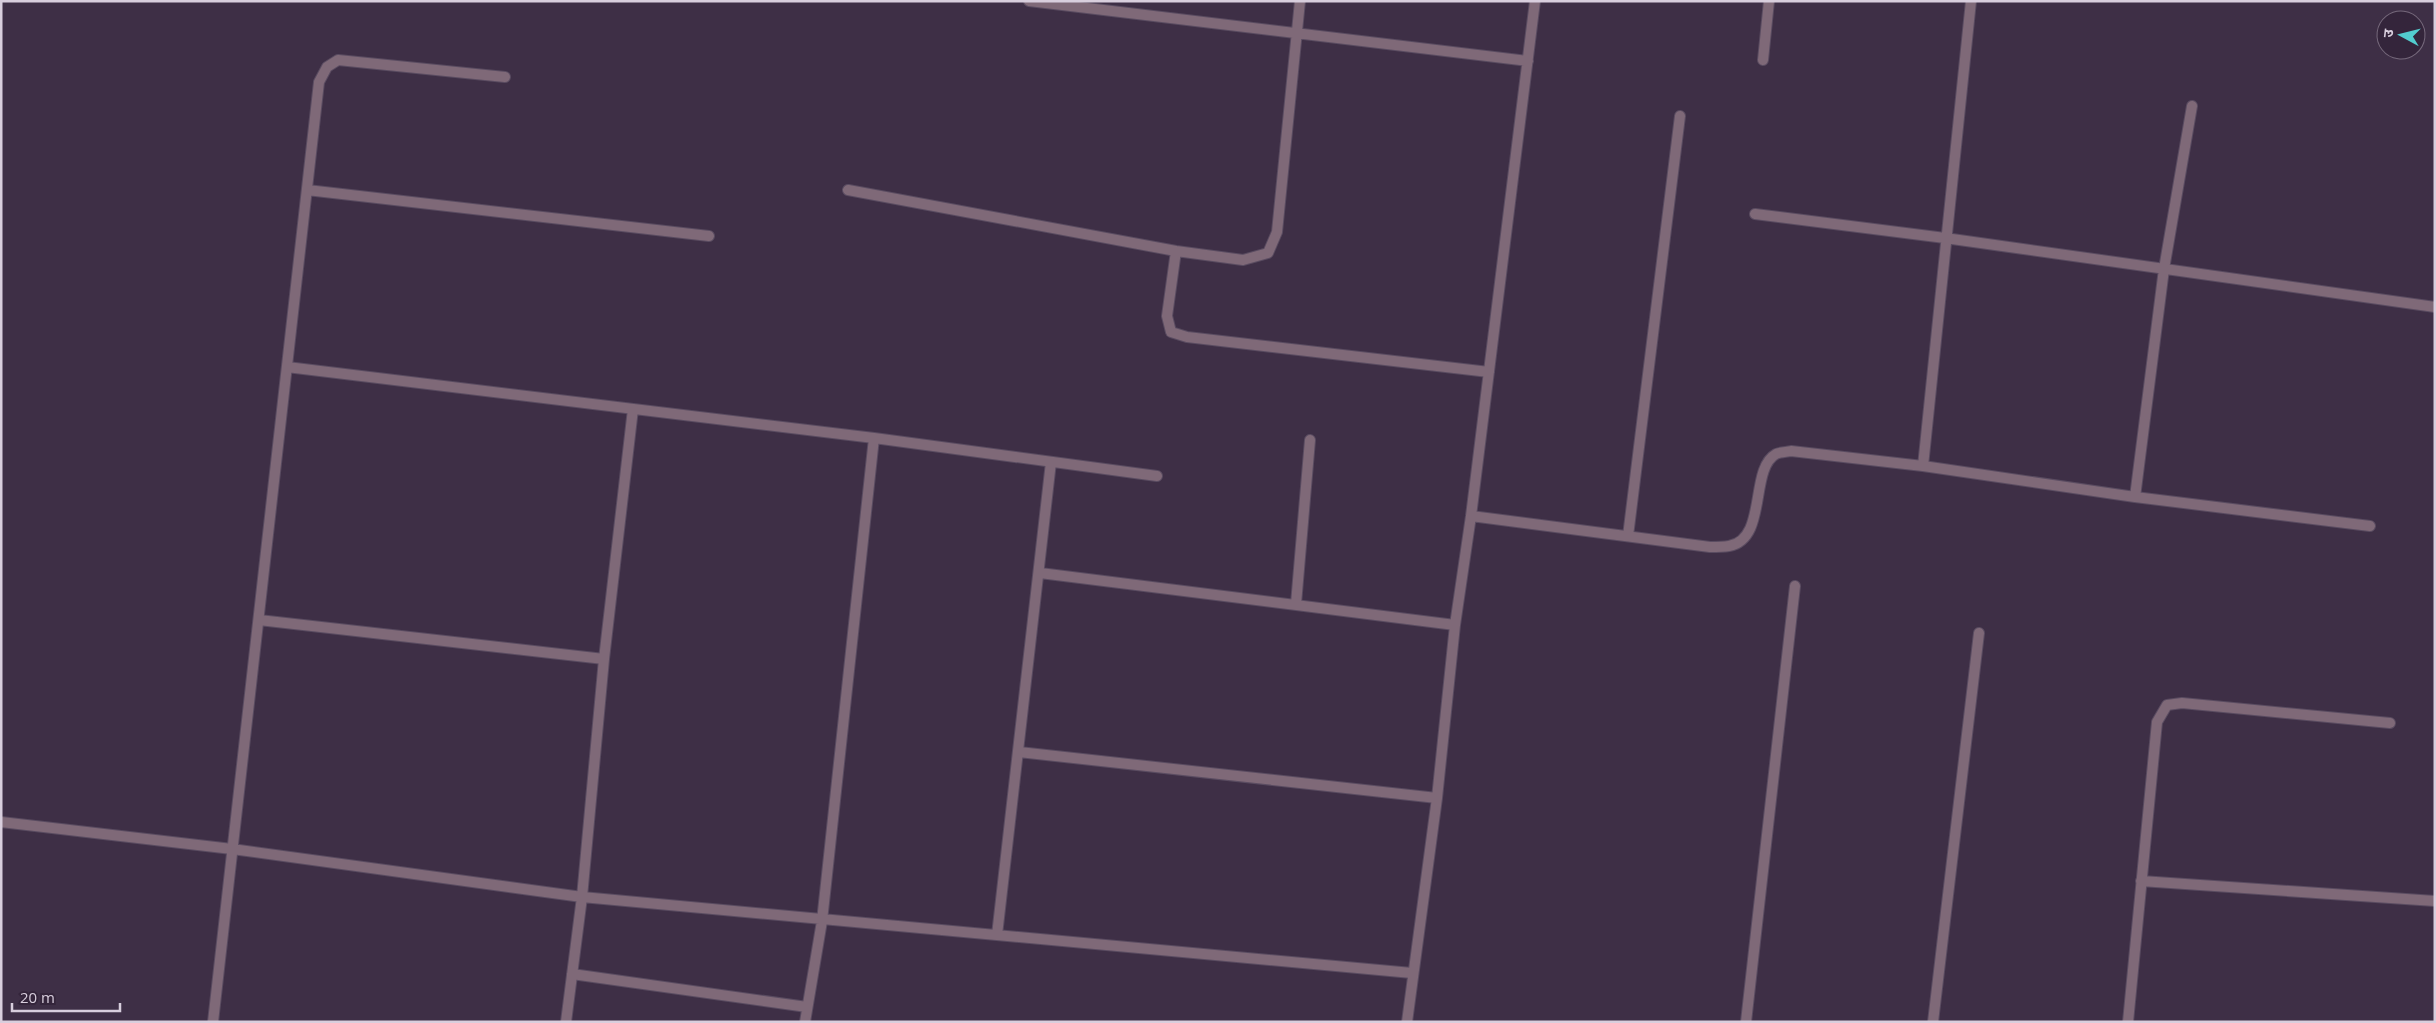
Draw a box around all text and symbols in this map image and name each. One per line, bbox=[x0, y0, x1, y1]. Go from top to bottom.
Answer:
north arrow bbox=[2376, 10, 2426, 60]
text: उ bbox=[2378, 27, 2398, 39]
scale bar bbox=[12, 980, 120, 1012]
text: 20 m bbox=[20, 987, 55, 1007]

